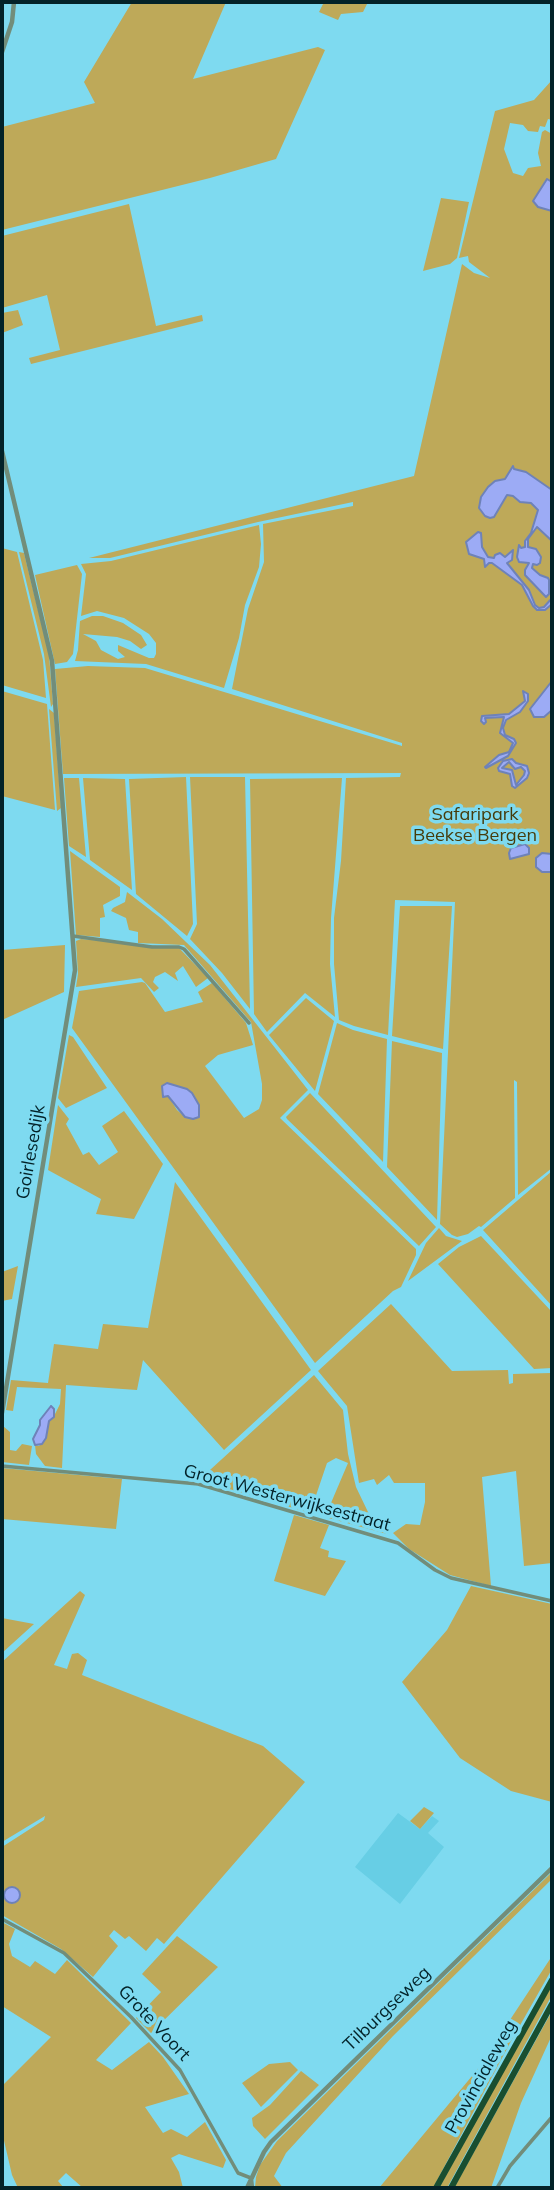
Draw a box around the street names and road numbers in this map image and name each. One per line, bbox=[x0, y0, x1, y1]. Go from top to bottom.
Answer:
street label: Goirlesedijk bbox=[12, 1103, 50, 1201]
street label: Groot Westerwijksestraat bbox=[181, 1460, 393, 1536]
street label: Tilburgseweg bbox=[339, 1962, 435, 2056]
street label: Grote Voort bbox=[113, 1981, 195, 2065]
street label: Provincialeweg bbox=[441, 2016, 521, 2138]

